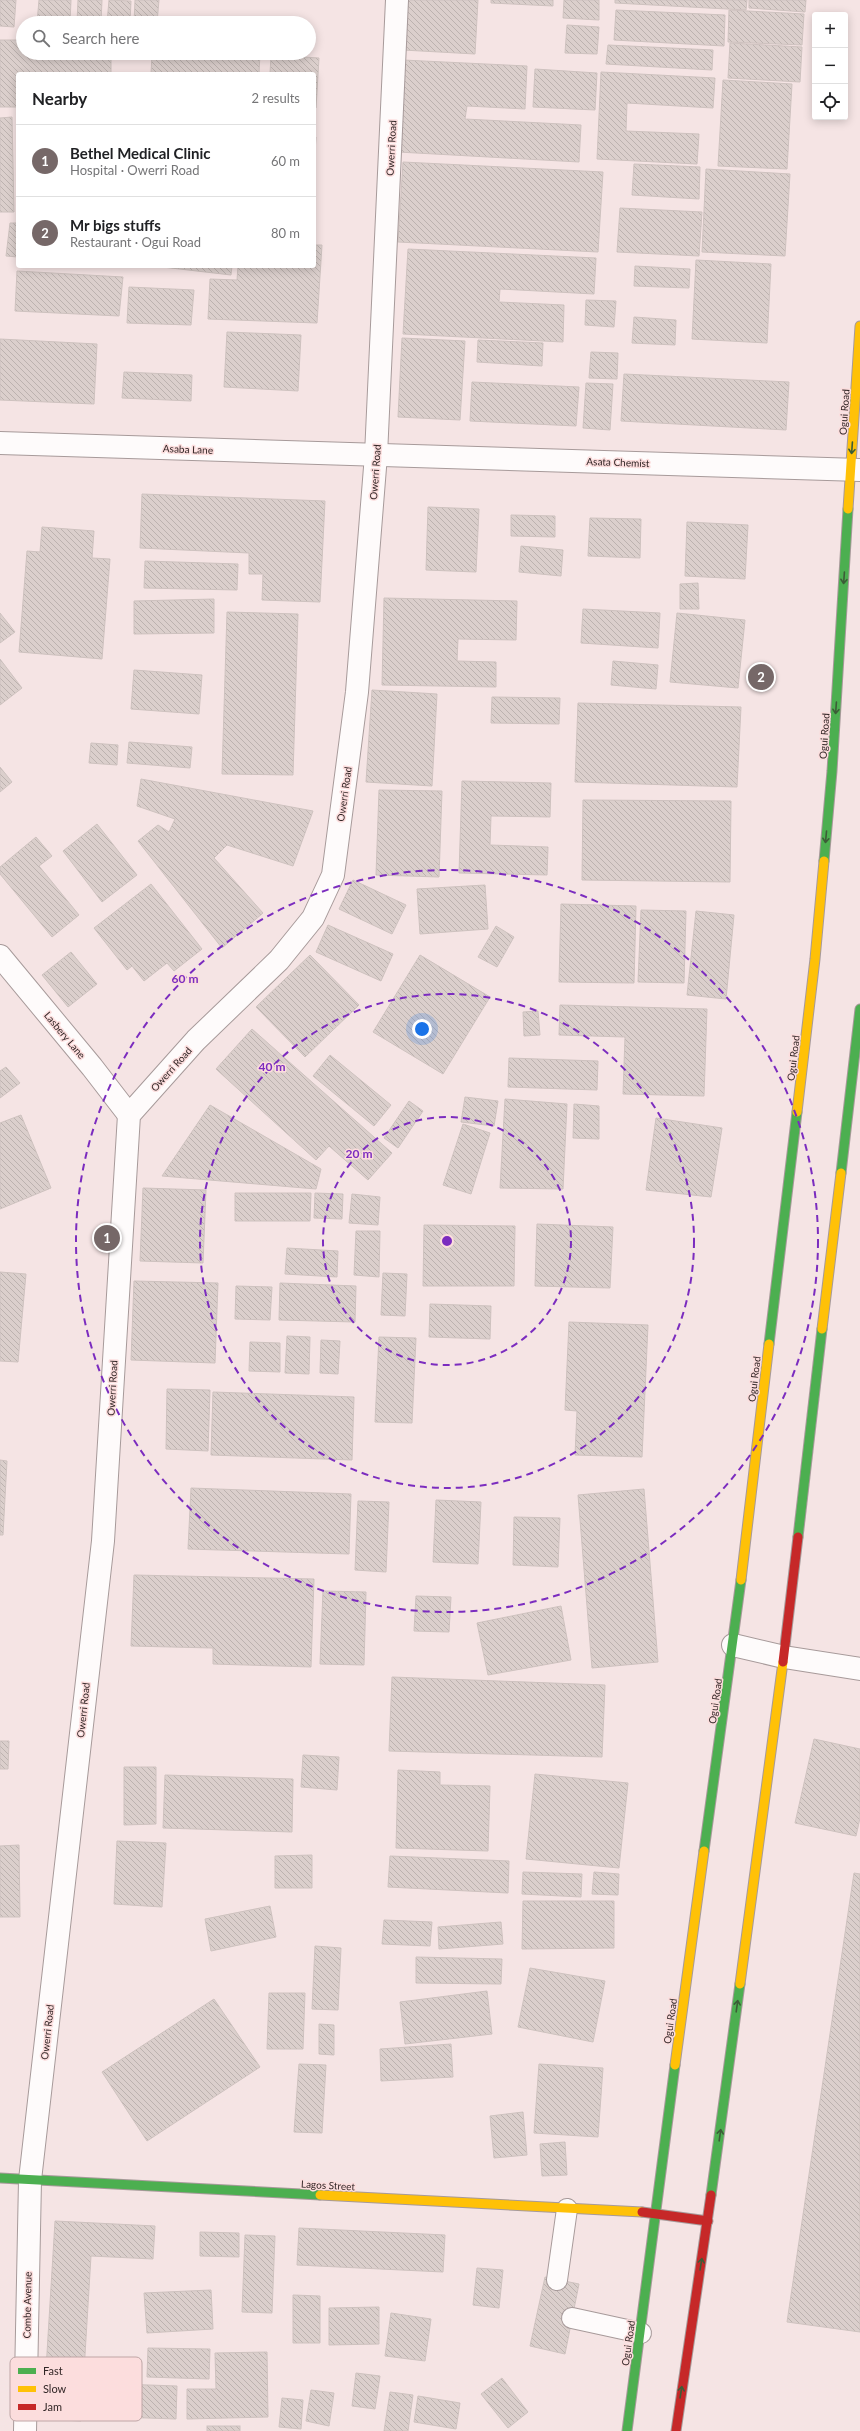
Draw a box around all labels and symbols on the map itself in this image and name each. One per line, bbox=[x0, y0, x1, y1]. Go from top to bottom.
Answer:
street label: Owerri Road bbox=[384, 120, 398, 176]
street label: Ogui Road bbox=[836, 389, 852, 435]
one-way arrow bbox=[849, 441, 856, 454]
street label: Asaba Lane bbox=[163, 442, 213, 456]
street label: Owerri Road bbox=[367, 444, 383, 500]
street label: Asata Chemist bbox=[586, 455, 650, 469]
one-way arrow bbox=[841, 571, 848, 584]
pin: 2 bbox=[748, 662, 774, 692]
one-way arrow bbox=[833, 701, 840, 714]
street label: Ogui Road bbox=[816, 713, 832, 759]
street label: Owerri Road bbox=[334, 766, 354, 822]
one-way arrow bbox=[823, 830, 830, 843]
text: 60 m bbox=[172, 971, 198, 986]
street label: Lasbery Lane bbox=[42, 1009, 88, 1061]
your location bbox=[412, 1019, 432, 1039]
street label: Ogui Road bbox=[784, 1035, 802, 1081]
street label: Owerri Road bbox=[148, 1044, 194, 1094]
text: 40 m bbox=[259, 1059, 285, 1074]
text: 20 m bbox=[346, 1146, 372, 1161]
pin: 1 bbox=[94, 1223, 120, 1253]
centre of rings bbox=[440, 1234, 454, 1248]
street label: Ogui Road bbox=[745, 1356, 763, 1402]
street label: Owerri Road bbox=[105, 1360, 119, 1416]
street label: Ogui Road bbox=[706, 1677, 724, 1725]
street label: Owerri Road bbox=[74, 1682, 92, 1738]
street label: Ogui Road bbox=[661, 1997, 679, 2045]
one-way arrow bbox=[733, 2000, 741, 2013]
street label: Owerri Road bbox=[38, 2004, 56, 2060]
one-way arrow bbox=[716, 2129, 724, 2142]
street label: Lagos Street bbox=[301, 2178, 356, 2192]
one-way arrow bbox=[697, 2258, 705, 2271]
street label: Combe Avenue bbox=[20, 2272, 34, 2338]
street label: Ogui Road bbox=[619, 2319, 637, 2367]
legend bbox=[10, 2357, 142, 2421]
text: Fast bbox=[43, 2364, 63, 2377]
text: Slow bbox=[43, 2382, 67, 2395]
one-way arrow bbox=[678, 2386, 686, 2399]
text: Jam bbox=[43, 2400, 62, 2413]

